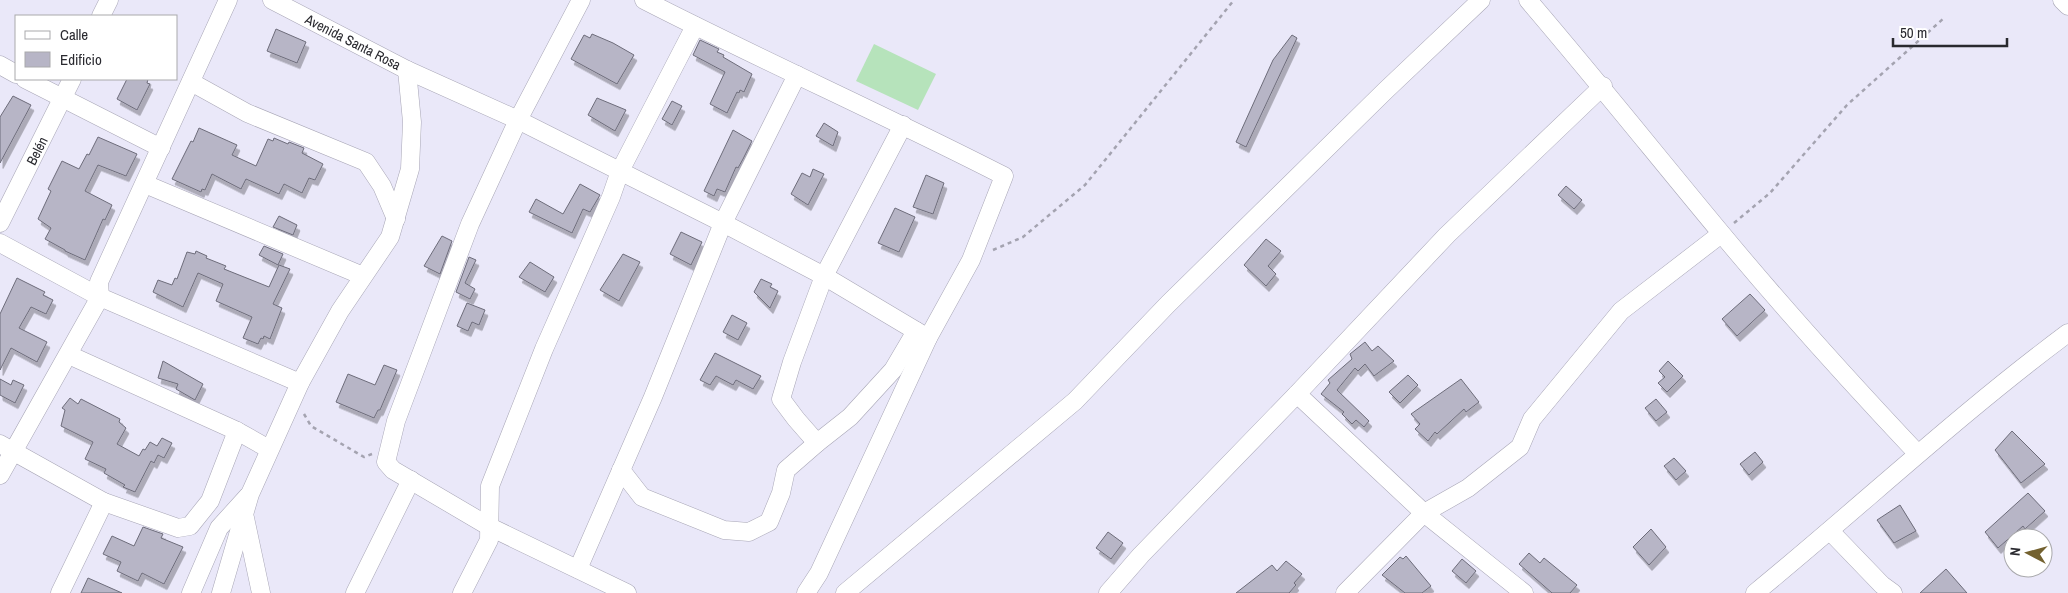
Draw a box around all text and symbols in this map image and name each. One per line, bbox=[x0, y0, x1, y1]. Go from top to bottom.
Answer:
street label: Avenida Santa Rosa bbox=[301, 10, 404, 74]
legend bbox=[15, 15, 178, 80]
scale bar bbox=[1893, 15, 2007, 47]
text: 50 m bbox=[1900, 22, 1927, 43]
text: Calle bbox=[60, 24, 88, 45]
text: Edificio bbox=[60, 49, 102, 70]
street label: Belén bbox=[22, 134, 52, 168]
north arrow bbox=[2003, 528, 2053, 578]
text: N bbox=[2006, 547, 2024, 557]

